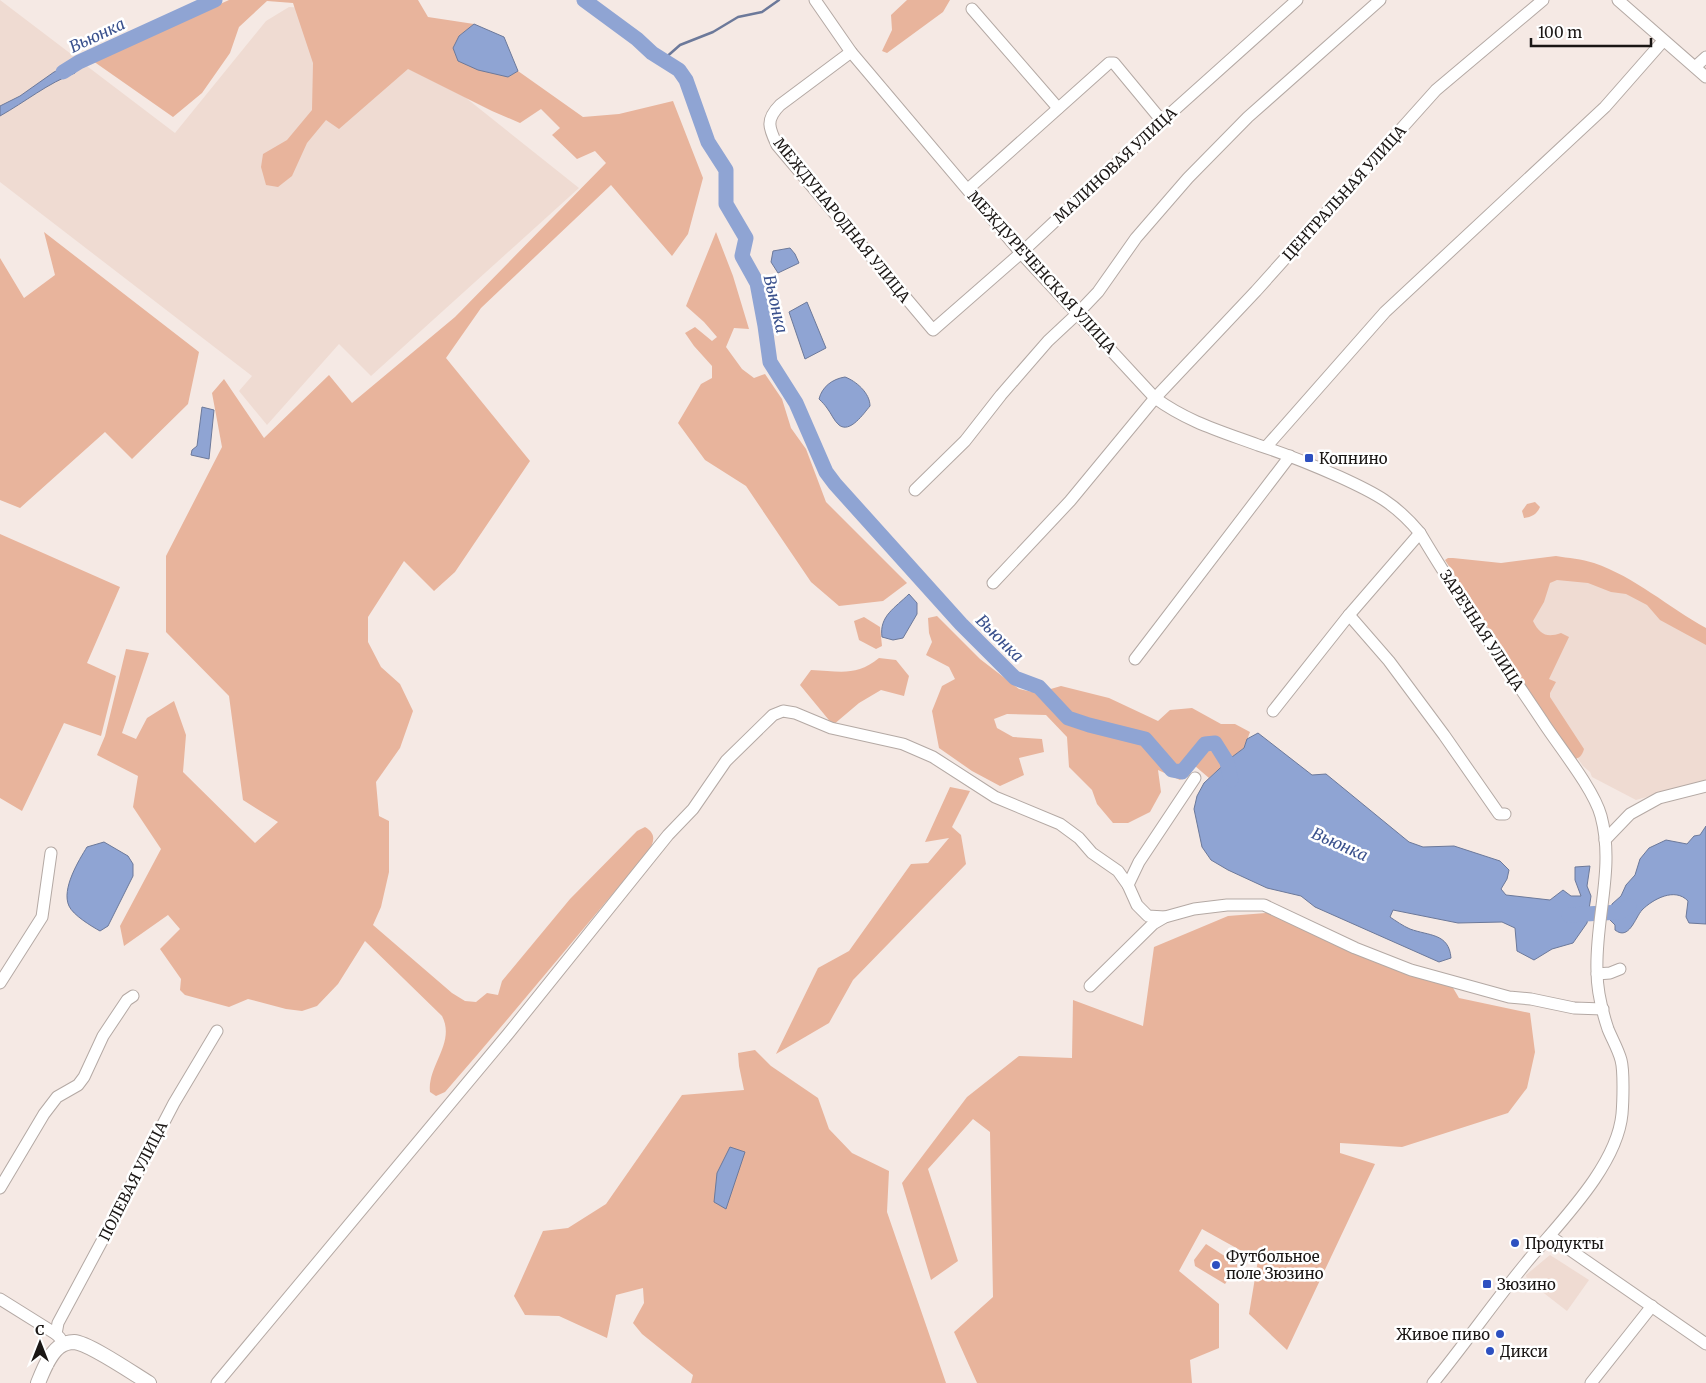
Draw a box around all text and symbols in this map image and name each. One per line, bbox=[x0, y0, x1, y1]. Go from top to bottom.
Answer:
water label: Вьюнка bbox=[66, 13, 128, 57]
scale bar bbox=[1531, 15, 1651, 47]
text: 100 m bbox=[1538, 23, 1582, 42]
street label: МАЛИНОВАЯ УЛИЦА bbox=[1050, 103, 1181, 227]
street label: ЦЕНТРАЛЬНАЯ УЛИЦА bbox=[1278, 121, 1410, 265]
street label: МЕЖДУНАРОДНАЯ УЛИЦА bbox=[770, 134, 915, 307]
street label: МЕЖДУРЕЧЕНСКАЯ УЛИЦА bbox=[964, 187, 1120, 358]
water label: Вьюнка bbox=[760, 273, 792, 335]
place label: Копнино bbox=[1319, 449, 1388, 468]
marker: Копнино bbox=[1303, 452, 1315, 464]
street label: ЗАРЕЧНАЯ УЛИЦА bbox=[1436, 566, 1528, 694]
water label: Вьюнка bbox=[972, 610, 1028, 666]
water label: Вьюнка bbox=[1309, 823, 1371, 865]
street label: ПОЛЕВАЯ УЛИЦА bbox=[95, 1118, 172, 1244]
place label: Продукты bbox=[1525, 1234, 1604, 1253]
marker: Продукты bbox=[1509, 1237, 1521, 1249]
place label: Футбольное поле Зюзино bbox=[1226, 1247, 1324, 1283]
marker: Футбольное поле Зюзино bbox=[1210, 1259, 1222, 1271]
place label: Зюзино bbox=[1497, 1275, 1556, 1294]
marker: Зюзино bbox=[1481, 1278, 1493, 1290]
north arrow bbox=[15, 1318, 65, 1368]
text: С bbox=[35, 1321, 45, 1339]
place label: Живое пиво bbox=[1396, 1325, 1490, 1344]
marker: Живое пиво bbox=[1494, 1328, 1506, 1340]
place label: Дикси bbox=[1500, 1342, 1548, 1361]
marker: Дикси bbox=[1484, 1345, 1496, 1357]

